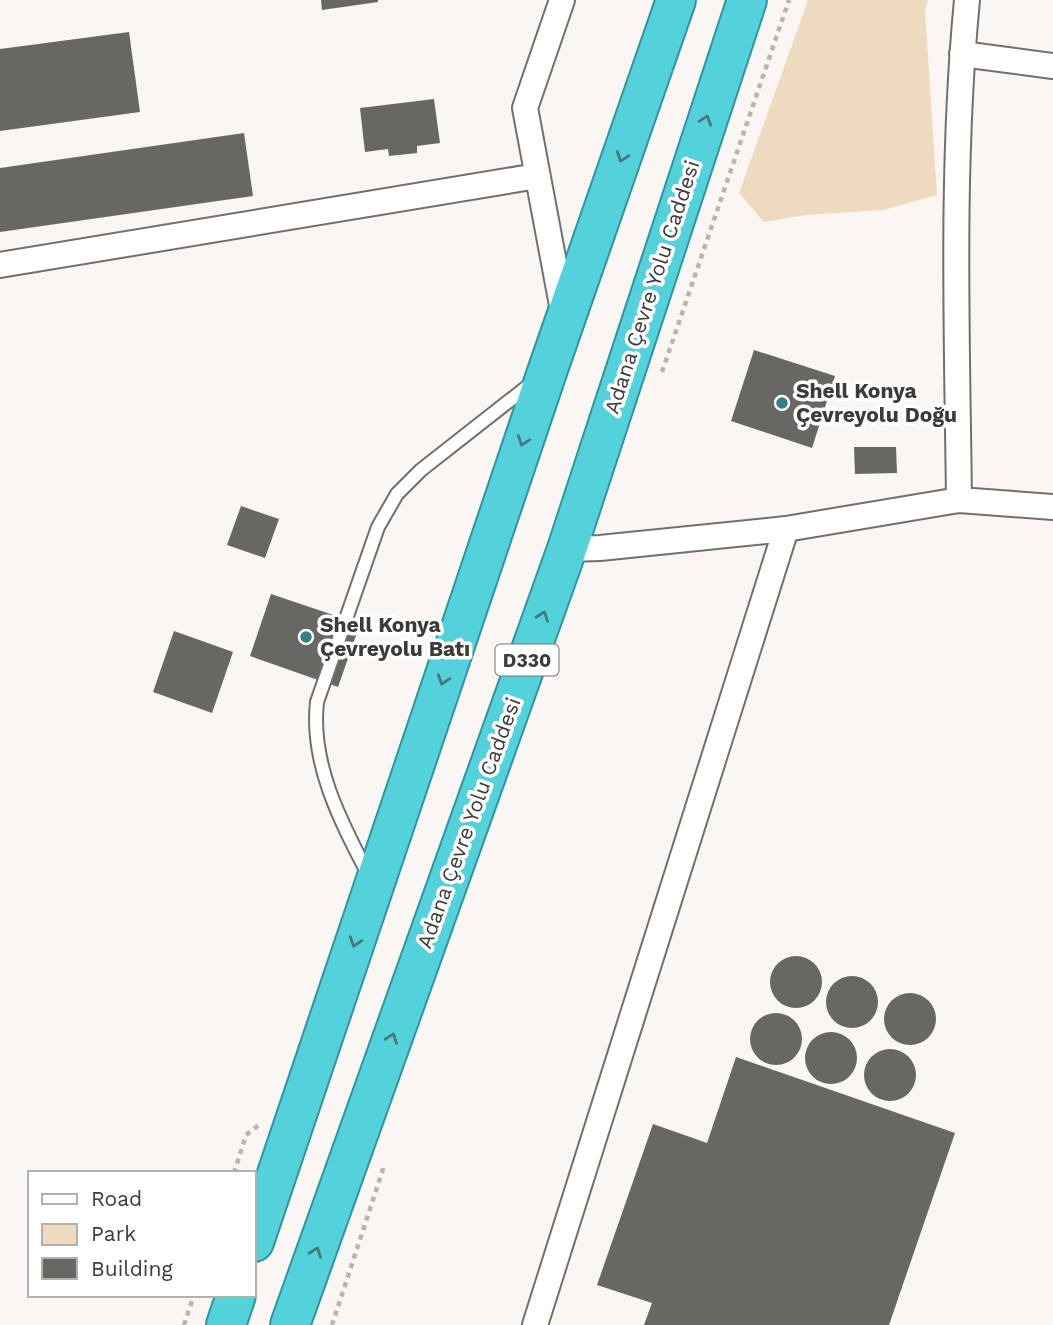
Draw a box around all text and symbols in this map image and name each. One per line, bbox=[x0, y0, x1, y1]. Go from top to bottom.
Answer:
one-way arrow bbox=[698, 115, 712, 127]
one-way arrow bbox=[616, 150, 630, 163]
street label: Adana Çevre Yolu Caddesi bbox=[599, 157, 704, 417]
place label: Shell Konya Çevreyolu Doğu bbox=[796, 378, 957, 427]
marker: Shell Konya Çevreyolu Doğu bbox=[774, 395, 790, 411]
one-way arrow bbox=[517, 435, 532, 447]
one-way arrow bbox=[535, 610, 549, 622]
place label: Shell Konya Çevreyolu Batı bbox=[320, 612, 470, 661]
marker: Shell Konya Çevreyolu Batı bbox=[298, 629, 314, 645]
road number: D330 bbox=[496, 645, 558, 676]
one-way arrow bbox=[437, 674, 451, 686]
street label: Adana Çevre Yolu Caddesi bbox=[411, 694, 526, 952]
one-way arrow bbox=[349, 936, 363, 948]
one-way arrow bbox=[384, 1032, 398, 1044]
legend bbox=[28, 1171, 256, 1297]
text: Road bbox=[91, 1186, 142, 1211]
text: Park bbox=[91, 1221, 136, 1246]
one-way arrow bbox=[308, 1246, 322, 1258]
text: Building bbox=[91, 1256, 173, 1281]

